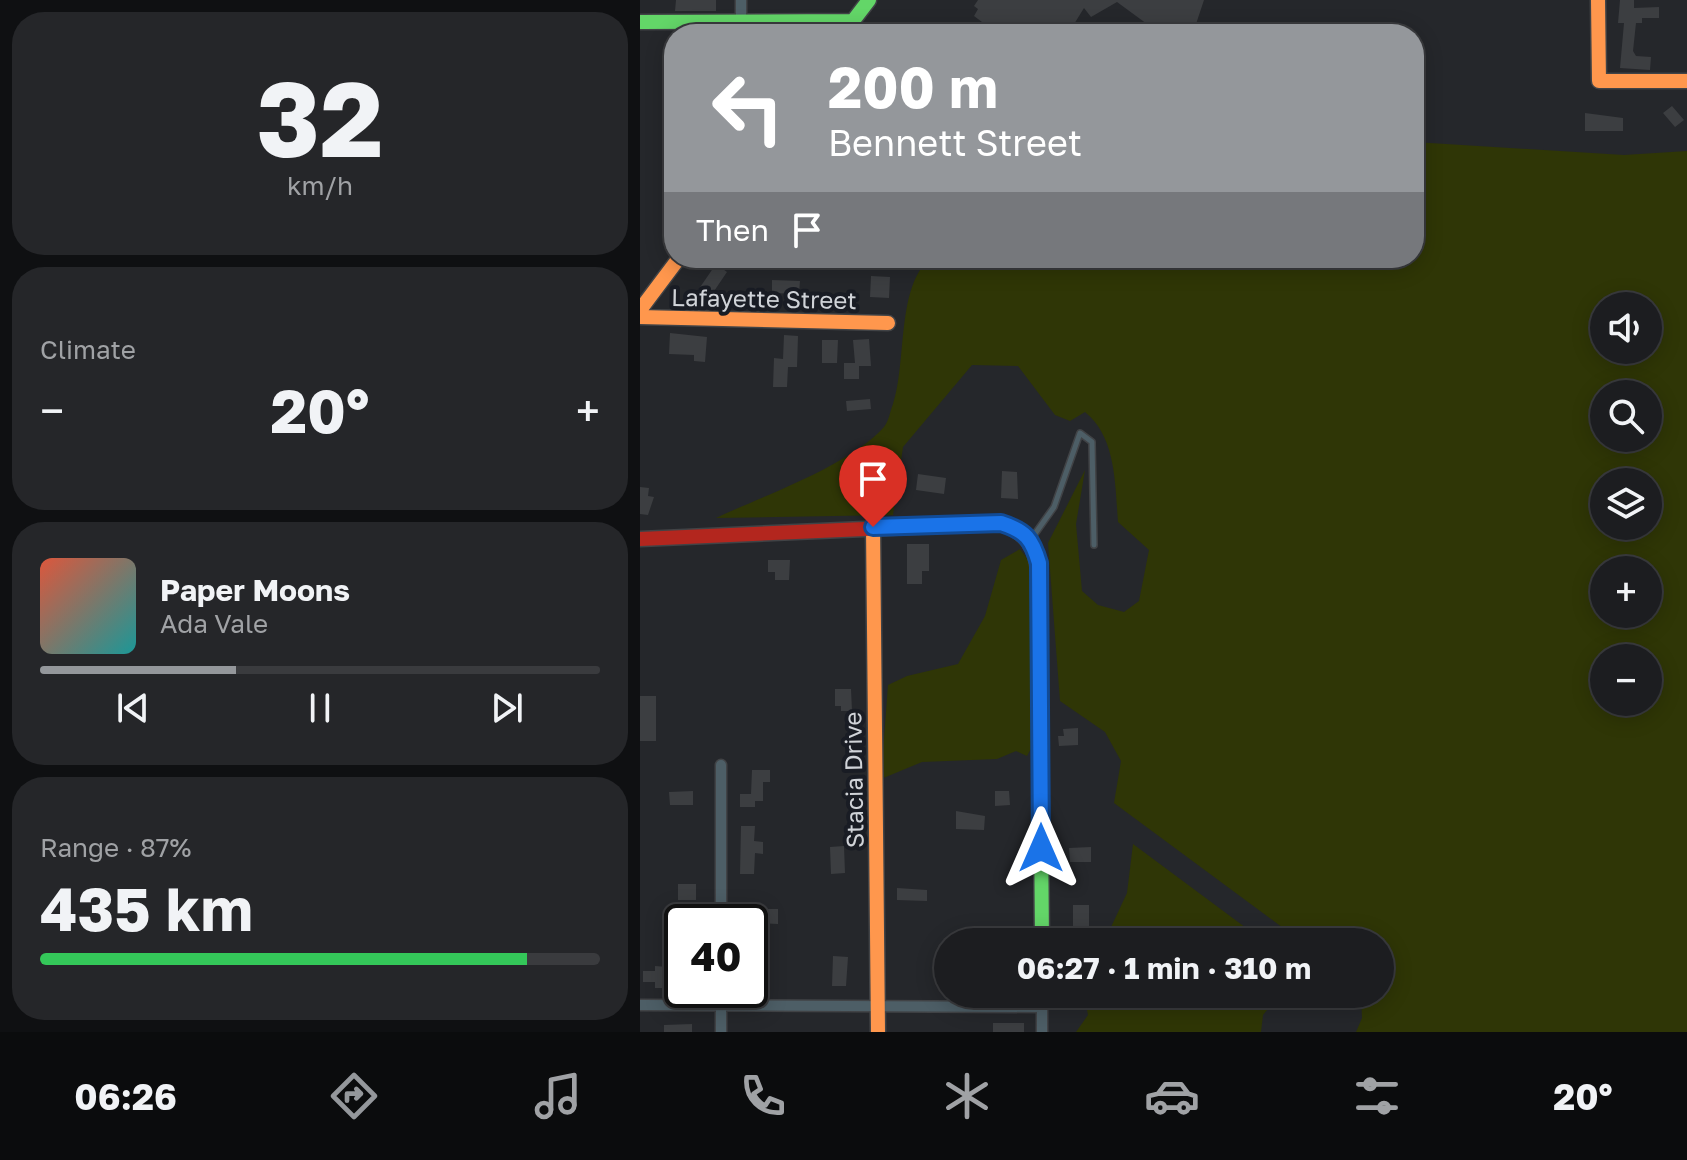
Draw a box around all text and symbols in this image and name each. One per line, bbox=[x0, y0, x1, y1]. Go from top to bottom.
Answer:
text: 200 m bbox=[828, 53, 998, 120]
text: 32 bbox=[257, 55, 383, 180]
icon: left bbox=[696, 56, 800, 160]
text: Bennett Street bbox=[828, 121, 1082, 164]
text: km/h bbox=[287, 170, 353, 201]
icon: arrive bbox=[785, 208, 829, 252]
text: Then bbox=[696, 212, 769, 248]
street label: Lafayette Street bbox=[671, 282, 857, 314]
map controls bbox=[1590, 292, 1662, 716]
button: sound bbox=[1590, 292, 1662, 364]
text: Climate bbox=[40, 334, 136, 365]
text: 20° bbox=[271, 374, 370, 446]
button: search bbox=[1590, 380, 1662, 452]
text: − bbox=[40, 384, 64, 437]
text: + bbox=[576, 384, 600, 437]
pin bbox=[839, 445, 907, 527]
icon: arrive bbox=[851, 457, 895, 501]
button: layers bbox=[1590, 468, 1662, 540]
button: + bbox=[1590, 556, 1662, 628]
text: Paper Moons bbox=[160, 572, 350, 608]
text: Ada Vale bbox=[160, 608, 268, 639]
button: − bbox=[1590, 644, 1662, 716]
icon: previous bbox=[111, 686, 155, 730]
icon: pause bbox=[298, 686, 342, 730]
icon: next bbox=[485, 686, 529, 730]
street label: Stacia Drive bbox=[837, 711, 869, 849]
position arrow bbox=[999, 806, 1083, 890]
text: Range · 87% bbox=[40, 832, 191, 863]
text: 435 km bbox=[40, 872, 253, 944]
speed limit sign: 40 bbox=[664, 904, 768, 1008]
text: 06:27 · 1 min · 310 m bbox=[1017, 950, 1311, 986]
icon: directions bbox=[326, 1068, 382, 1124]
icon: music bbox=[530, 1068, 586, 1124]
icon: phone bbox=[735, 1068, 791, 1124]
icon: climate bbox=[939, 1068, 995, 1124]
icon: car bbox=[1144, 1068, 1200, 1124]
icon: filters bbox=[1349, 1068, 1405, 1124]
text: 06:26 bbox=[74, 1075, 177, 1118]
text: 20° bbox=[1553, 1075, 1613, 1118]

